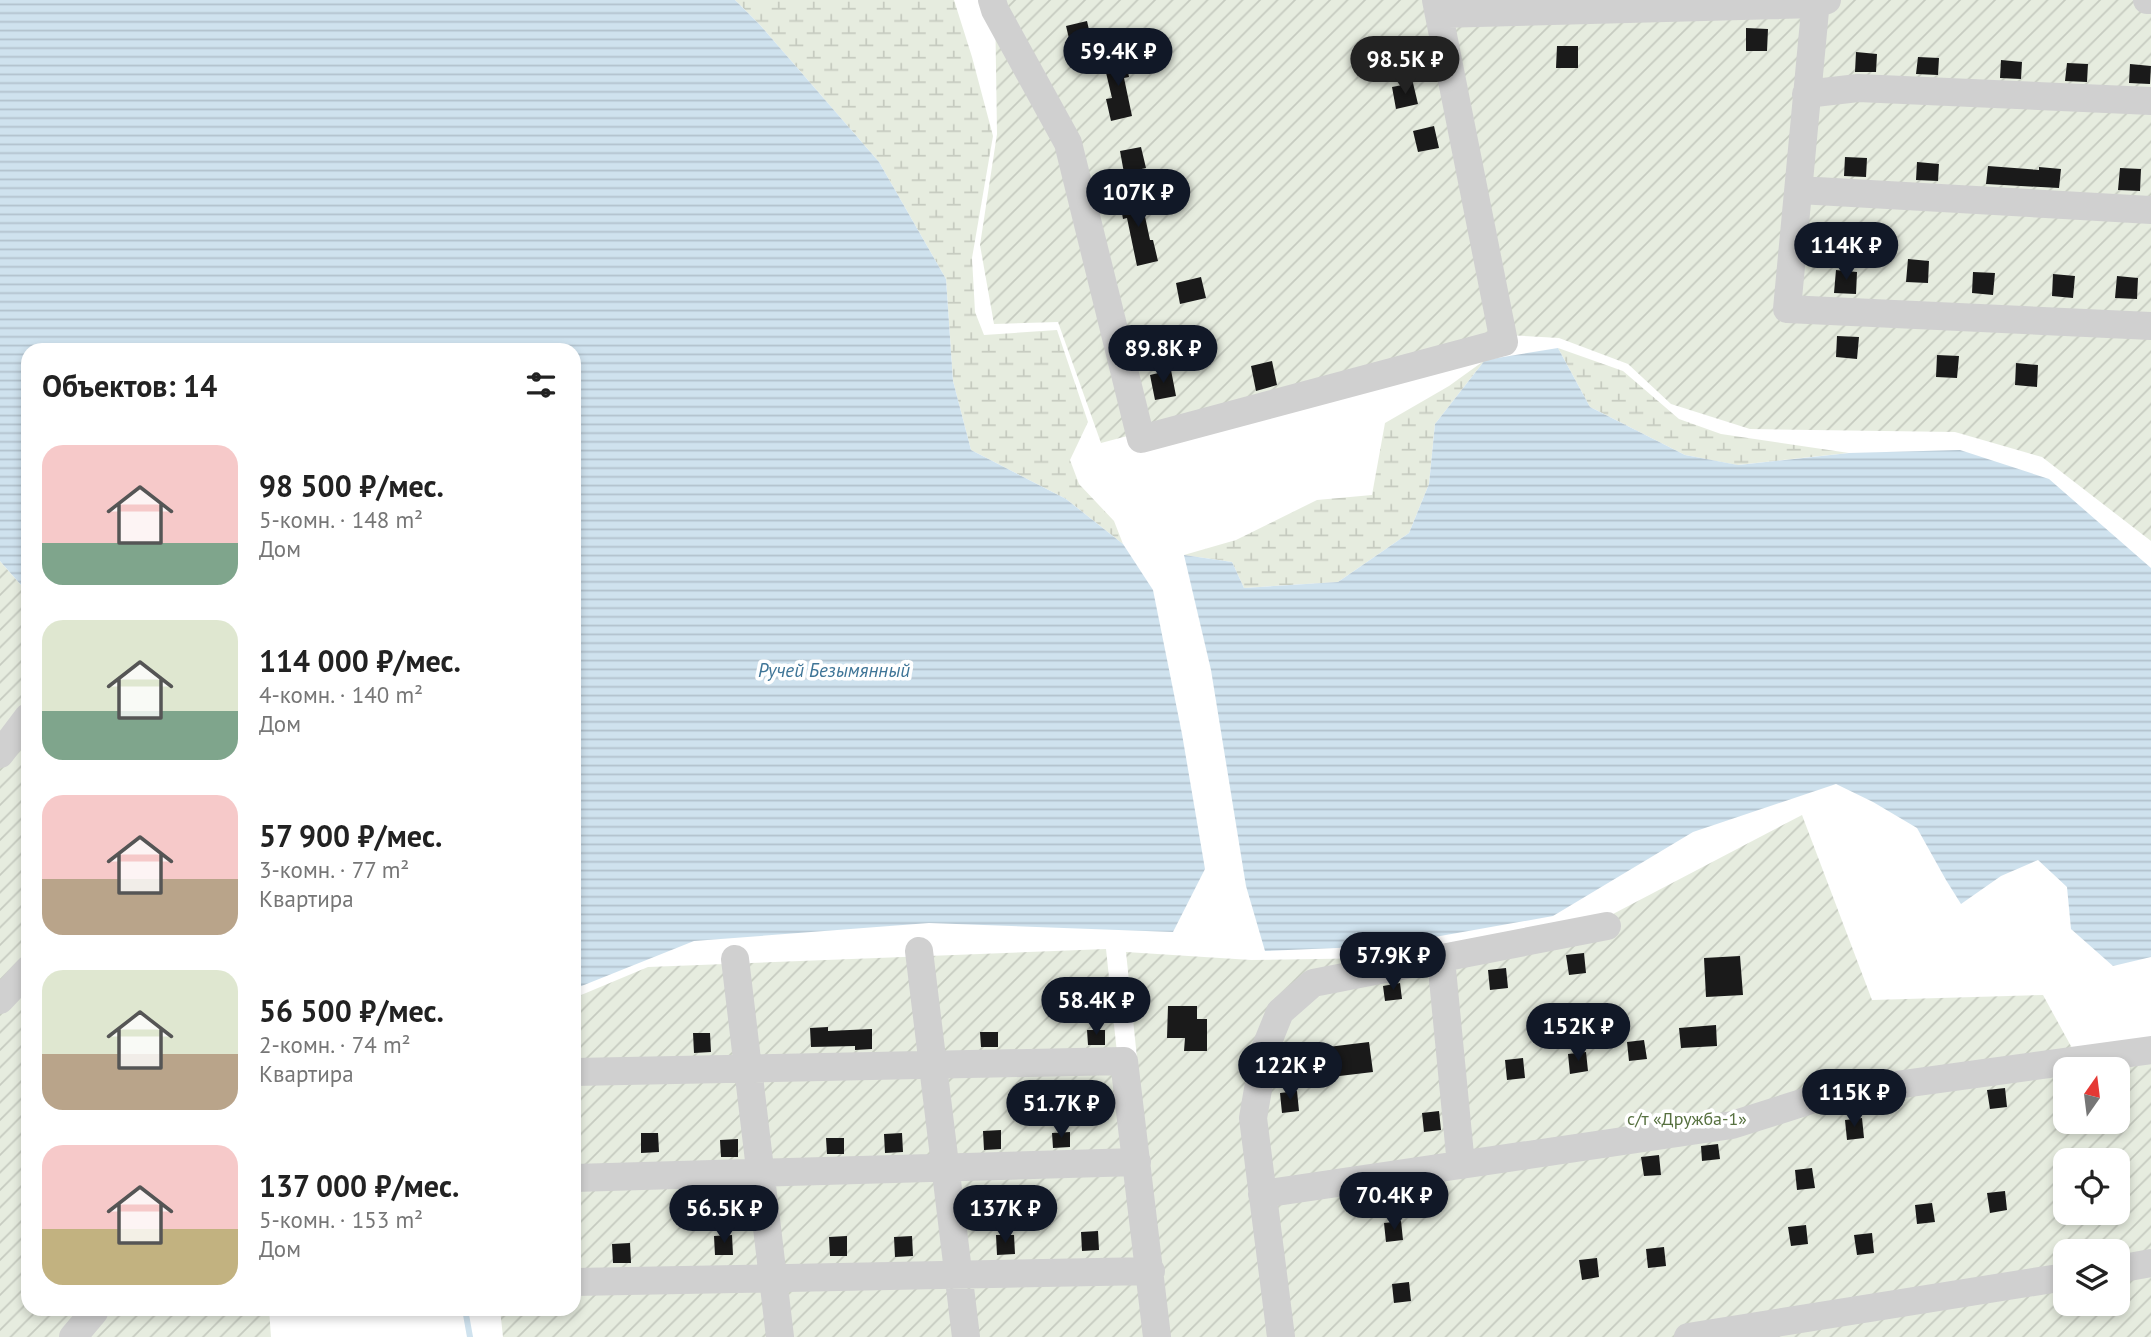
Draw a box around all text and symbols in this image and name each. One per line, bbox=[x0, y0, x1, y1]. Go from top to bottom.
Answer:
pin: 59.4K ₽ bbox=[1053, 28, 1183, 88]
text: 59.4K ₽ bbox=[1079, 36, 1157, 65]
pin: 98.5K ₽ bbox=[1340, 36, 1470, 96]
text: 98.5K ₽ bbox=[1366, 44, 1444, 73]
pin: 107K ₽ bbox=[1081, 170, 1195, 229]
text: 107K ₽ bbox=[1102, 177, 1174, 206]
pin: 114K ₽ bbox=[1789, 222, 1903, 282]
text: 114K ₽ bbox=[1810, 230, 1882, 259]
pin: 89.8K ₽ bbox=[1098, 326, 1228, 385]
text: 89.8K ₽ bbox=[1124, 333, 1202, 362]
text: Объектов: 14 bbox=[42, 366, 217, 405]
icon: filters bbox=[522, 366, 560, 404]
text: 98 500 ₽/мес. bbox=[259, 466, 444, 505]
icon: home bbox=[98, 473, 182, 557]
text: 5-комн. · 148 m² bbox=[259, 505, 423, 534]
text: Дом bbox=[259, 534, 301, 563]
text: 114 000 ₽/мес. bbox=[259, 641, 461, 680]
icon: home bbox=[98, 648, 182, 732]
water label: Ручей Безымянный bbox=[758, 658, 910, 682]
text: 4-комн. · 140 m² bbox=[259, 680, 423, 709]
text: Дом bbox=[259, 709, 301, 738]
text: 57 900 ₽/мес. bbox=[259, 816, 442, 855]
icon: home bbox=[98, 823, 182, 907]
text: 3-комн. · 77 m² bbox=[259, 855, 409, 884]
text: Квартира bbox=[259, 884, 354, 913]
pin: 57.9K ₽ bbox=[1328, 932, 1458, 992]
text: 57.9K ₽ bbox=[1356, 940, 1430, 969]
pin: 58.4K ₽ bbox=[1031, 978, 1161, 1037]
text: 58.4K ₽ bbox=[1057, 985, 1135, 1014]
text: 56 500 ₽/мес. bbox=[259, 991, 444, 1030]
icon: home bbox=[98, 998, 182, 1082]
pin: 152K ₽ bbox=[1521, 1004, 1635, 1063]
text: 152K ₽ bbox=[1542, 1011, 1614, 1040]
text: 2-комн. · 74 m² bbox=[259, 1030, 411, 1059]
pin: 122K ₽ bbox=[1233, 1042, 1347, 1102]
text: 122K ₽ bbox=[1254, 1050, 1326, 1079]
north arrow bbox=[2053, 1057, 2130, 1134]
map controls bbox=[2053, 1057, 2130, 1316]
text: Квартира bbox=[259, 1059, 354, 1088]
pin: 115K ₽ bbox=[1797, 1070, 1911, 1129]
text: 115K ₽ bbox=[1818, 1077, 1890, 1106]
pin: 51.7K ₽ bbox=[996, 1080, 1126, 1140]
text: 51.7K ₽ bbox=[1022, 1088, 1100, 1117]
park label: с/т «Дружба-1» bbox=[1627, 1107, 1747, 1130]
button: locate bbox=[2053, 1148, 2130, 1225]
text: 137 000 ₽/мес. bbox=[259, 1166, 459, 1205]
pin: 70.4K ₽ bbox=[1329, 1172, 1459, 1232]
icon: home bbox=[98, 1173, 182, 1257]
text: 70.4K ₽ bbox=[1355, 1180, 1433, 1209]
pin: 56.5K ₽ bbox=[659, 1186, 789, 1245]
pin: 137K ₽ bbox=[948, 1186, 1062, 1245]
text: 56.5K ₽ bbox=[685, 1193, 763, 1222]
text: 137K ₽ bbox=[969, 1193, 1041, 1222]
text: 5-комн. · 153 m² bbox=[259, 1205, 423, 1234]
text: Дом bbox=[259, 1234, 301, 1263]
button: layers bbox=[2053, 1239, 2130, 1316]

